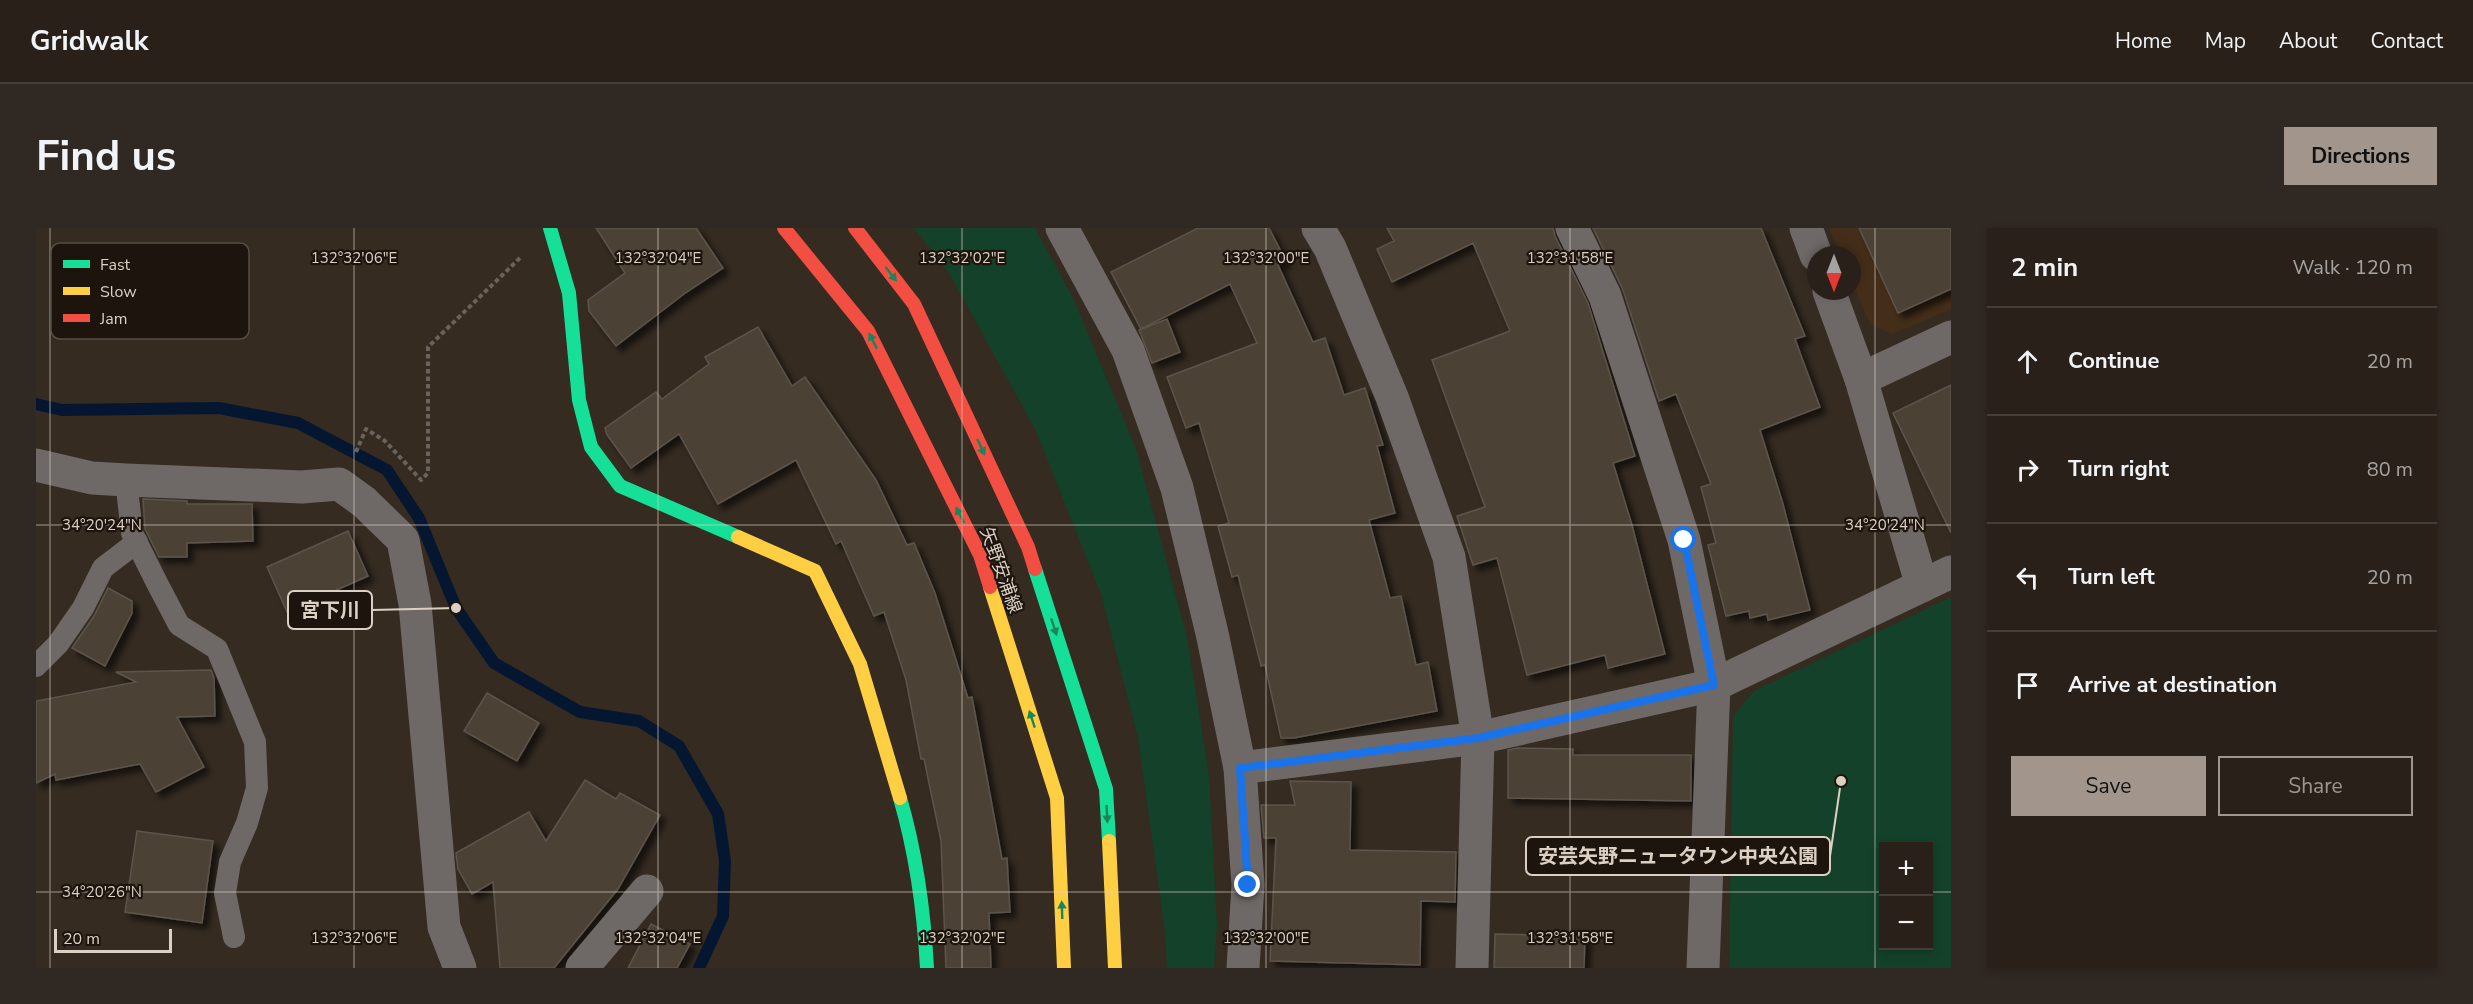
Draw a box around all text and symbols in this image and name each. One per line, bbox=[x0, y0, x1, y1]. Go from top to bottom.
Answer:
text: Gridwalk bbox=[30, 22, 148, 60]
text: Home bbox=[2115, 27, 2172, 55]
text: Map bbox=[2205, 27, 2246, 55]
text: About bbox=[2279, 27, 2337, 55]
text: Contact bbox=[2370, 27, 2443, 55]
button: Directions bbox=[2284, 127, 2437, 185]
text: Find us bbox=[36, 128, 176, 185]
legend bbox=[51, 243, 249, 339]
north arrow bbox=[1807, 246, 1861, 300]
text: 132°32'06"E bbox=[311, 248, 397, 268]
text: 132°32'04"E bbox=[615, 248, 701, 268]
text: 132°32'02"E bbox=[919, 248, 1005, 268]
text: 132°32'00"E bbox=[1223, 248, 1309, 268]
text: 132°31'58"E bbox=[1527, 248, 1613, 268]
text: 2 min bbox=[2011, 250, 2078, 285]
text: Fast bbox=[100, 254, 131, 276]
text: Walk · 120 m bbox=[2293, 254, 2413, 281]
one-way arrow bbox=[885, 266, 897, 282]
text: Slow bbox=[100, 281, 137, 303]
text: Jam bbox=[99, 308, 127, 330]
one-way arrow bbox=[868, 332, 878, 350]
icon: ahead bbox=[2011, 345, 2044, 378]
text: Continue bbox=[2068, 346, 2159, 376]
text: 20 m bbox=[2367, 348, 2413, 375]
one-way arrow bbox=[976, 438, 985, 455]
icon: right bbox=[2011, 453, 2044, 486]
text: Turn right bbox=[2068, 454, 2169, 484]
text: 80 m bbox=[2367, 456, 2413, 483]
one-way arrow bbox=[955, 507, 965, 524]
text: 34°20'24"N bbox=[62, 515, 142, 535]
text: 34°20'24"N bbox=[1845, 515, 1925, 535]
street label: 矢野安浦線 bbox=[974, 524, 1028, 616]
route start bbox=[1670, 526, 1696, 552]
icon: left bbox=[2011, 561, 2044, 594]
text: Turn left bbox=[2068, 562, 2155, 592]
text: 20 m bbox=[2367, 564, 2413, 591]
callout: 宮下川 bbox=[288, 591, 372, 629]
text: 宮下川 bbox=[300, 597, 360, 624]
one-way arrow bbox=[1049, 618, 1059, 636]
icon: arrive bbox=[2011, 669, 2044, 702]
text: Arrive at destination bbox=[2068, 670, 2277, 700]
one-way arrow bbox=[1027, 710, 1036, 728]
button: Save bbox=[2011, 756, 2206, 816]
button: Share bbox=[2218, 756, 2413, 816]
one-way arrow bbox=[1102, 804, 1111, 823]
callout: 安芸矢野ニュータウン中央公園 bbox=[1526, 837, 1830, 875]
map controls bbox=[1879, 842, 1933, 950]
button: + bbox=[1879, 842, 1933, 896]
text: 安芸矢野ニュータウン中央公園 bbox=[1538, 843, 1818, 870]
route end bbox=[1234, 871, 1260, 897]
text: 34°20'26"N bbox=[62, 882, 142, 902]
button: − bbox=[1879, 896, 1933, 950]
one-way arrow bbox=[1057, 900, 1066, 919]
scale bar bbox=[54, 926, 172, 954]
text: 20 m bbox=[63, 928, 100, 950]
text: 132°32'06"E bbox=[311, 928, 397, 948]
text: 132°32'04"E bbox=[615, 928, 701, 948]
text: 132°32'02"E bbox=[919, 928, 1005, 948]
text: 132°32'00"E bbox=[1223, 928, 1309, 948]
text: 132°31'58"E bbox=[1527, 928, 1613, 948]

